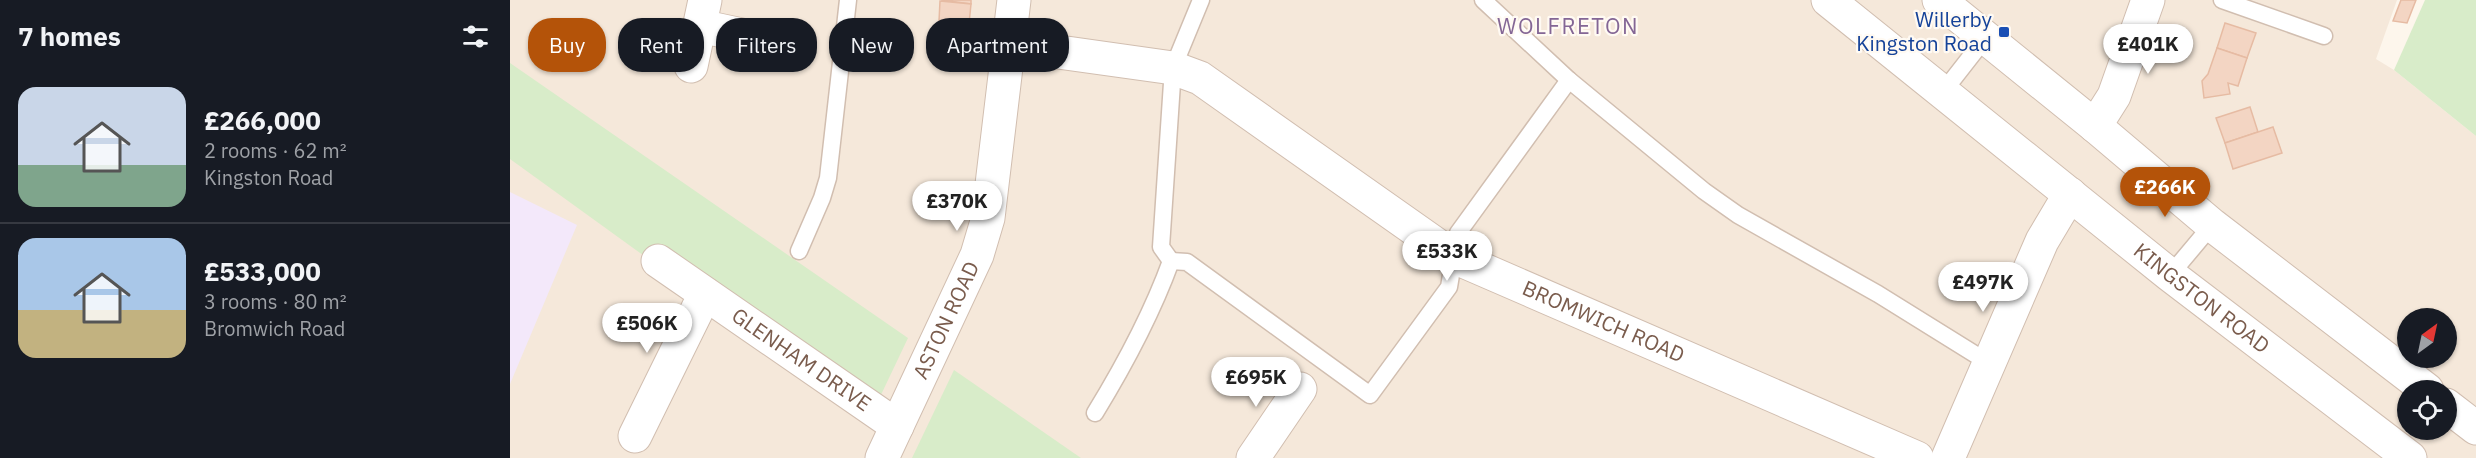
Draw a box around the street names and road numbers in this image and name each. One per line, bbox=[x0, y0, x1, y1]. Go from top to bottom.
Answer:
street label: KINGSTON ROAD bbox=[2128, 236, 2276, 359]
street label: ASTON ROAD bbox=[906, 256, 985, 383]
street label: BROMWICH ROAD bbox=[1518, 273, 1689, 368]
street label: GLENHAM DRIVE bbox=[726, 301, 877, 417]

